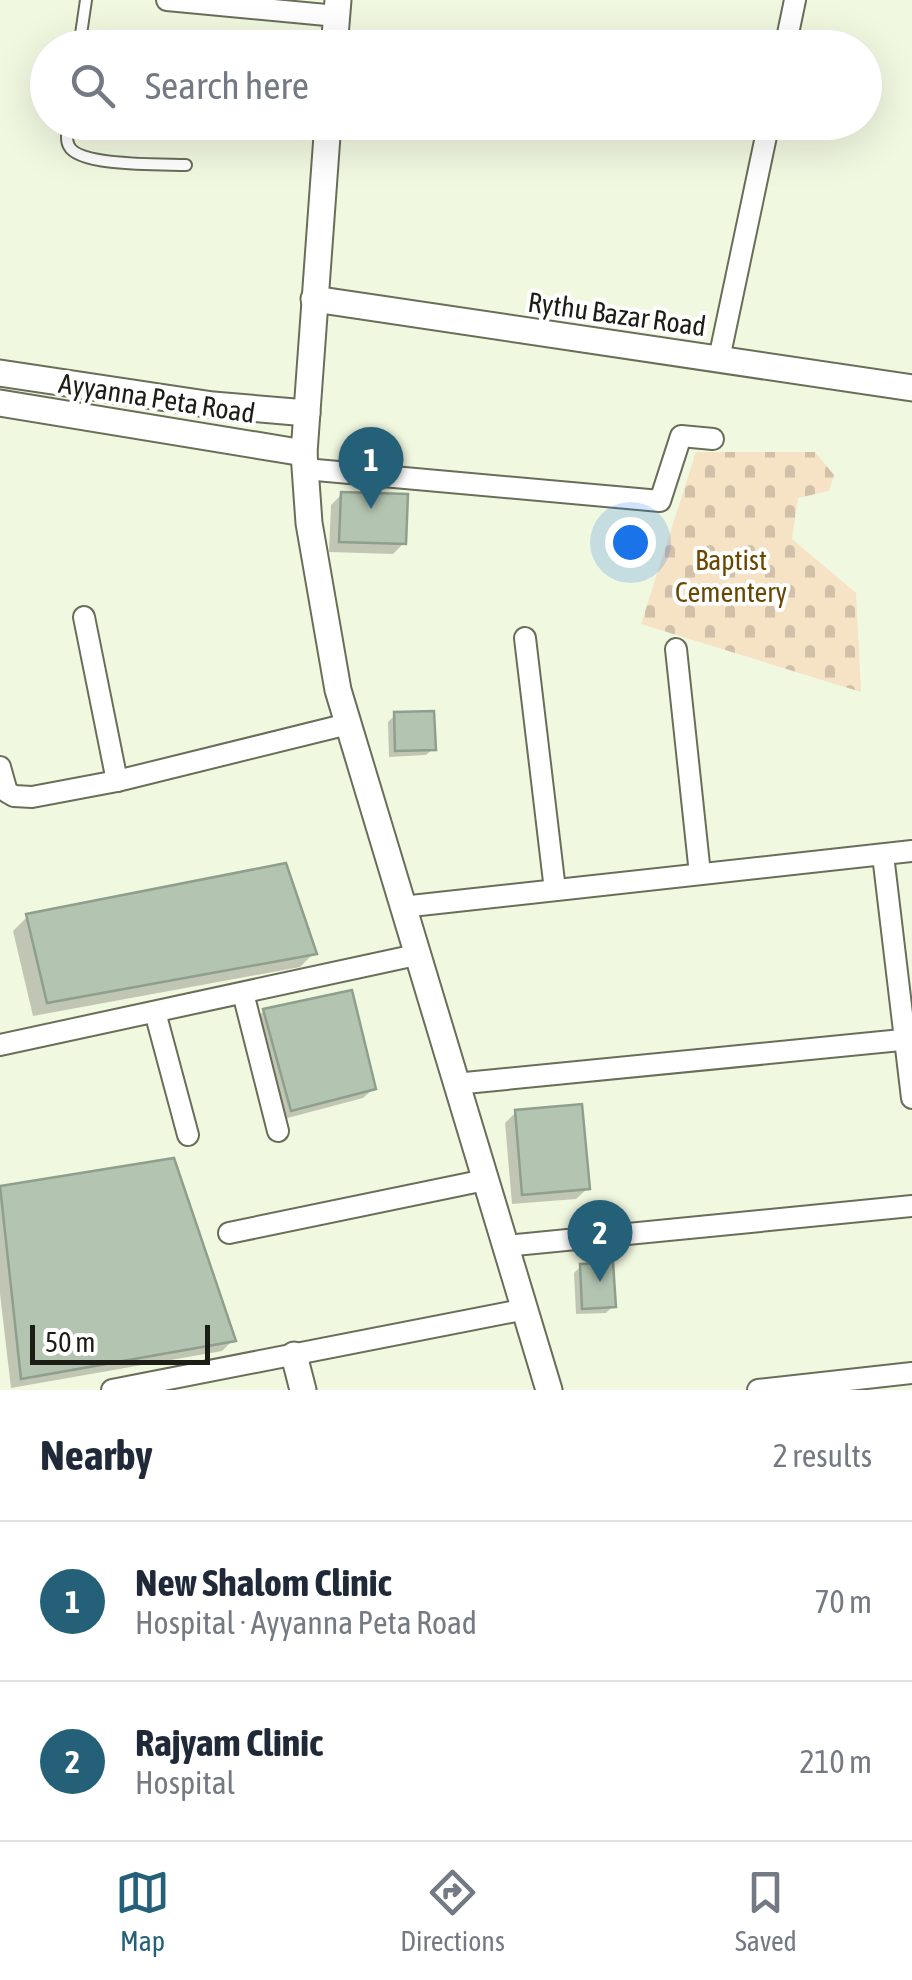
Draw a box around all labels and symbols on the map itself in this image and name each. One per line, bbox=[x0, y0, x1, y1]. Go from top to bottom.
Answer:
street label: Rythu Bazar Road bbox=[526, 286, 708, 342]
street label: Ayyanna Peta Road bbox=[57, 367, 257, 429]
pin: 1 bbox=[338, 426, 404, 509]
your location bbox=[605, 517, 656, 568]
park label: Baptist Cementery bbox=[675, 544, 787, 608]
pin: 2 bbox=[568, 1200, 632, 1282]
scale bar bbox=[30, 1320, 210, 1364]

